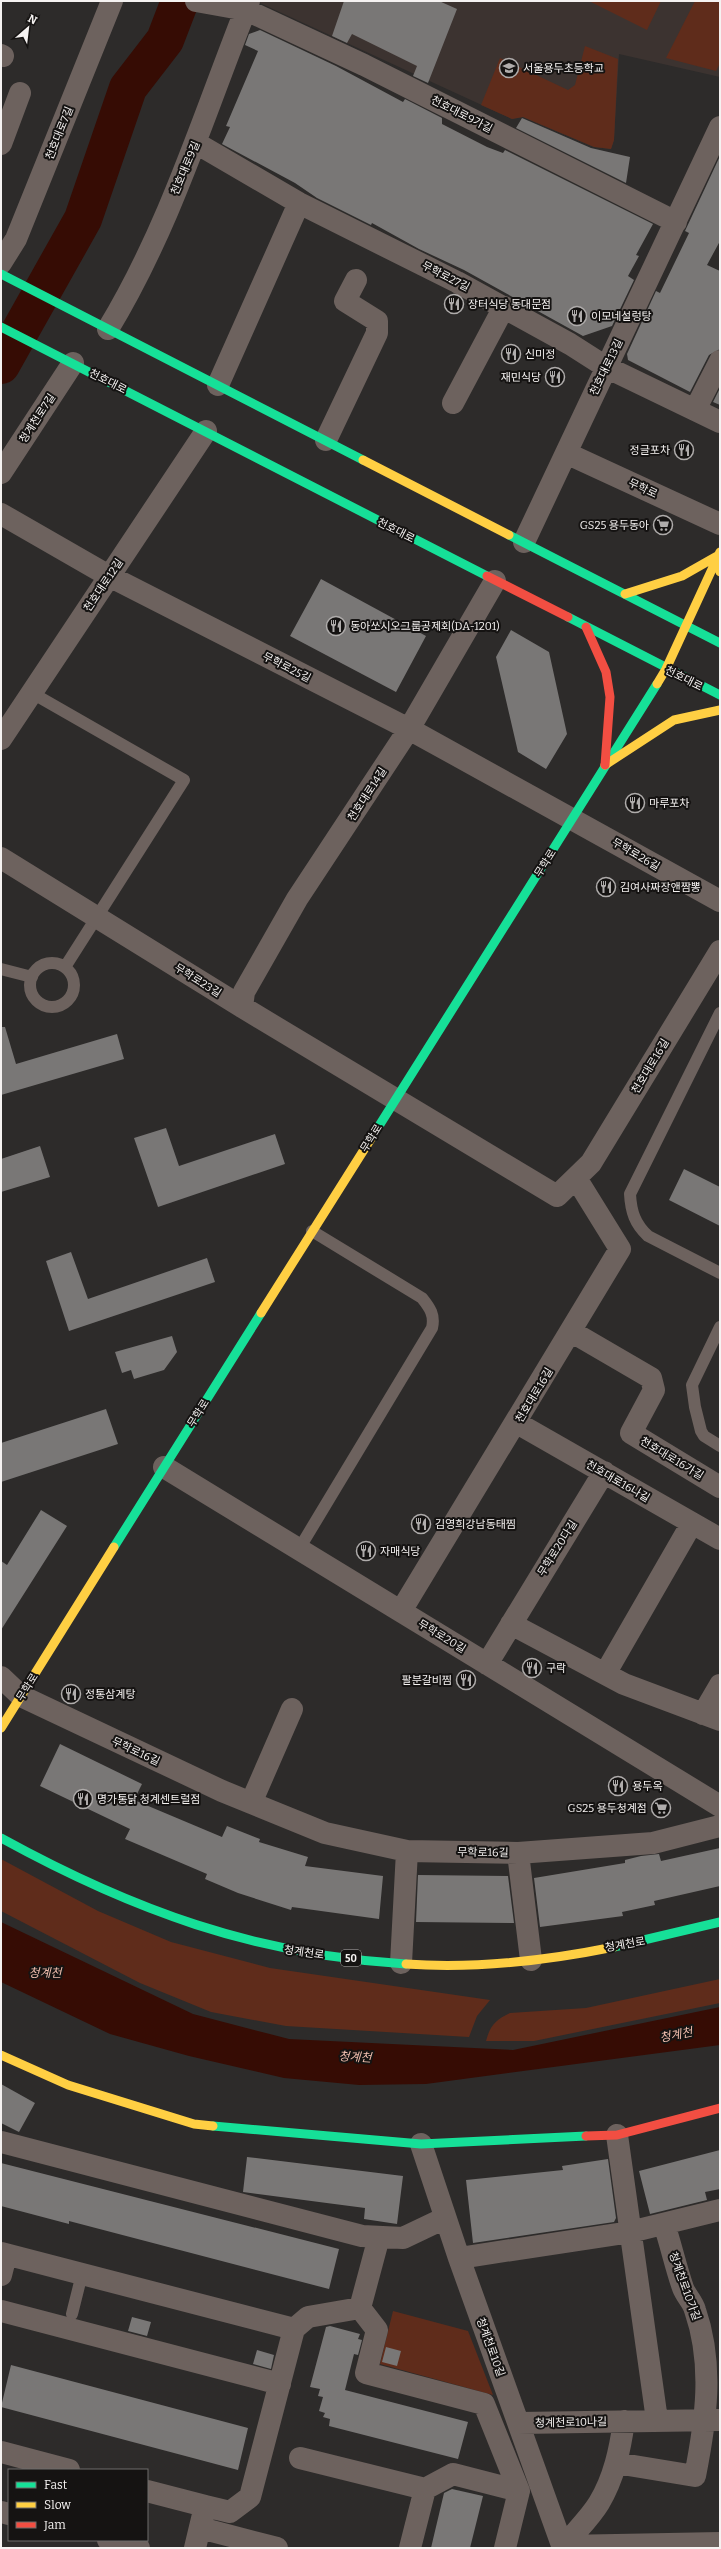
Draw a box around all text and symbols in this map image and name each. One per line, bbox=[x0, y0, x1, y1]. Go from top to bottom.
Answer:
north arrow bbox=[8, 8, 48, 48]
text: N bbox=[26, 12, 40, 28]
school or university icon: 서울용두초등학교 bbox=[498, 57, 520, 79]
place label: 서울용두초등학교 bbox=[523, 62, 604, 75]
street label: 천호대로9가길 bbox=[429, 93, 495, 135]
street label: 천호대로7길 bbox=[43, 105, 76, 162]
street label: 천호대로9길 bbox=[168, 139, 203, 197]
street label: 무학로27길 bbox=[420, 259, 472, 294]
restaurant icon: 장터식당 동대문점 bbox=[443, 293, 465, 315]
place label: 장터식당 동대문점 bbox=[468, 298, 551, 311]
restaurant icon: 이모네설렁탕 bbox=[566, 305, 588, 327]
place label: 이모네설렁탕 bbox=[591, 310, 652, 323]
street label: 천호대로13길 bbox=[587, 337, 626, 398]
restaurant icon: 신미정 bbox=[500, 343, 522, 365]
place label: 신미정 bbox=[525, 348, 555, 361]
street label: 천호대로 bbox=[87, 366, 129, 396]
restaurant icon: 재민식당 bbox=[544, 366, 566, 388]
place label: 재민식당 bbox=[501, 371, 541, 384]
street label: 청계천로7길 bbox=[17, 391, 58, 445]
restaurant icon: 정글포차 bbox=[673, 439, 695, 461]
place label: 정글포차 bbox=[630, 444, 670, 457]
street label: 무학로 bbox=[626, 476, 659, 501]
supermarket icon: GS25 용두동아 bbox=[652, 514, 674, 536]
street label: 천호대로 bbox=[375, 515, 417, 545]
place label: GS25 용두동아 bbox=[580, 519, 649, 532]
street label: 천호대로12길 bbox=[81, 556, 126, 614]
restaurant icon: 동아쏘시오그룹공제회(DA-1201) bbox=[325, 615, 347, 637]
place label: 동아쏘시오그룹공제회(DA-1201) bbox=[350, 620, 500, 633]
street label: 무학로25길 bbox=[261, 650, 313, 685]
street label: 천호대로 bbox=[663, 663, 705, 693]
street label: 천호대로14길 bbox=[345, 765, 390, 824]
restaurant icon: 마루포차 bbox=[624, 792, 646, 814]
place label: 마루포차 bbox=[649, 797, 689, 810]
street label: 무학로26길 bbox=[610, 836, 662, 873]
street label: 무학로 bbox=[532, 847, 559, 880]
restaurant icon: 김여사짜장앤짬뽕 bbox=[595, 876, 617, 898]
place label: 김여사짜장앤짬뽕 bbox=[620, 881, 701, 894]
street label: 무학로23길 bbox=[172, 961, 224, 1000]
street label: 천호대로16길 bbox=[629, 1037, 672, 1096]
street label: 무학로 bbox=[358, 1122, 385, 1155]
street label: 천호대로16길 bbox=[513, 1366, 556, 1425]
street label: 무학로 bbox=[185, 1397, 212, 1430]
street label: 천호대로16가길 bbox=[638, 1434, 706, 1482]
street label: 천호대로16나길 bbox=[583, 1458, 652, 1505]
restaurant icon: 김영희강남동태찜 bbox=[410, 1513, 432, 1535]
place label: 김영희강남동태찜 bbox=[435, 1518, 516, 1531]
street label: 무학로20다길 bbox=[535, 1518, 580, 1579]
restaurant icon: 자매식당 bbox=[355, 1540, 377, 1562]
place label: 자매식당 bbox=[380, 1545, 420, 1558]
street label: 무학로20길 bbox=[415, 1617, 468, 1656]
restaurant icon: 구락 bbox=[521, 1657, 543, 1679]
place label: 구락 bbox=[546, 1662, 566, 1675]
restaurant icon: 팔분갈비찜 bbox=[455, 1669, 477, 1691]
street label: 무학로 bbox=[14, 1671, 41, 1704]
place label: 팔분갈비찜 bbox=[401, 1674, 452, 1687]
restaurant icon: 정통삼계탕 bbox=[60, 1683, 82, 1705]
place label: 정통삼계탕 bbox=[85, 1688, 136, 1701]
street label: 무학로16길 bbox=[110, 1735, 162, 1768]
restaurant icon: 용두옥 bbox=[607, 1775, 629, 1797]
place label: 용두옥 bbox=[632, 1780, 662, 1793]
restaurant icon: 명가통닭 청계센트럴점 bbox=[72, 1788, 94, 1810]
place label: 명가통닭 청계센트럴점 bbox=[97, 1793, 200, 1806]
supermarket icon: GS25 용두청계점 bbox=[650, 1797, 672, 1819]
place label: GS25 용두청계점 bbox=[568, 1802, 647, 1815]
street label: 무학로16길 bbox=[457, 1846, 509, 1859]
street label: 청계천로 bbox=[604, 1935, 646, 1954]
street label: 청계천로 bbox=[283, 1943, 325, 1962]
road number: 50 bbox=[341, 1950, 361, 1966]
water label: 청계천 bbox=[28, 1966, 64, 1980]
water label: 청계천 bbox=[658, 2025, 696, 2045]
water label: 청계천 bbox=[338, 2049, 374, 2065]
street label: 청계천로10가길 bbox=[666, 2250, 703, 2322]
street label: 청계천로10길 bbox=[474, 2316, 507, 2379]
street label: 청계천로10나길 bbox=[535, 2415, 607, 2430]
legend bbox=[8, 2469, 148, 2541]
text: Fast bbox=[44, 2478, 68, 2492]
text: Slow bbox=[44, 2498, 71, 2512]
text: Jam bbox=[43, 2518, 66, 2532]

